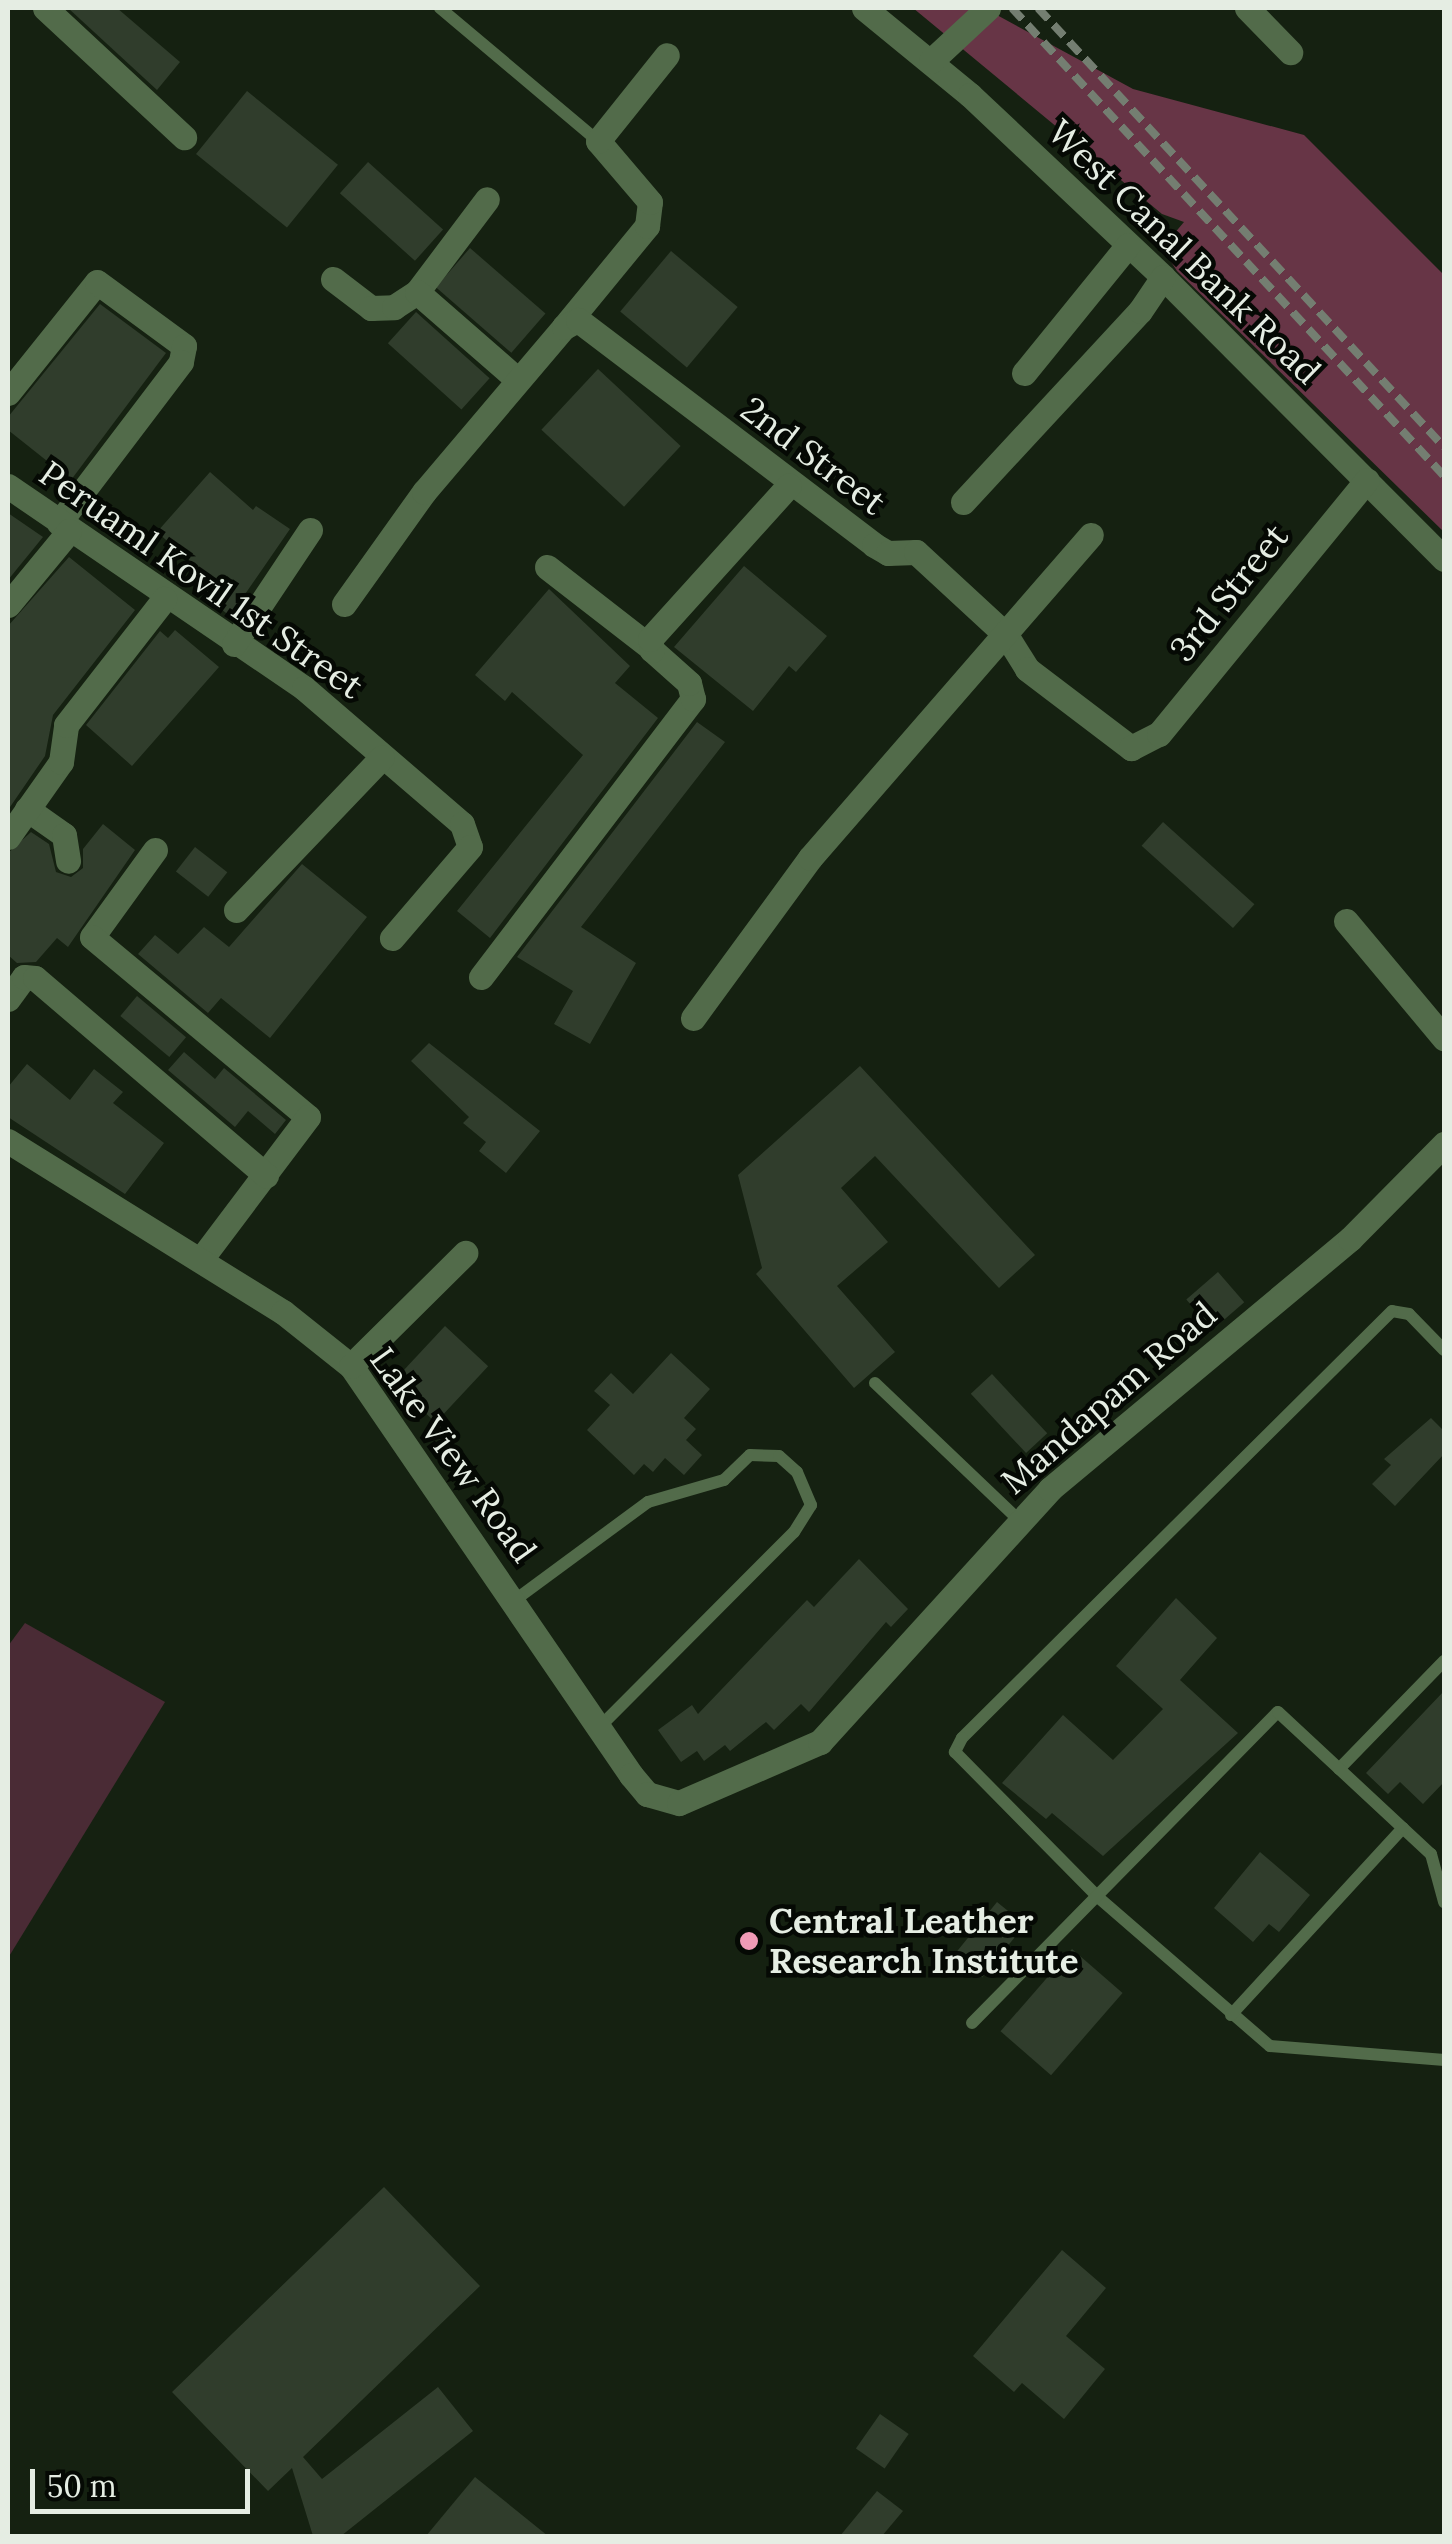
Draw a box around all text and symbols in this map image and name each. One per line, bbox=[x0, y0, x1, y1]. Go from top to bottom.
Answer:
street label: West Canal Bank Road bbox=[1039, 111, 1329, 393]
street label: 2nd Street bbox=[733, 388, 893, 524]
street label: Peruaml Kovil 1st Street bbox=[31, 452, 371, 708]
street label: 3rd Street bbox=[1161, 516, 1297, 670]
street label: Mandapam Road bbox=[993, 1293, 1225, 1503]
street label: Lake View Road bbox=[361, 1339, 545, 1571]
place label: Central Leather Research Institute bbox=[769, 1900, 1079, 1982]
marker: Central Leather Research Institute bbox=[738, 1930, 760, 1952]
scale bar bbox=[35, 2449, 255, 2511]
text: 50 m bbox=[47, 2467, 117, 2505]

